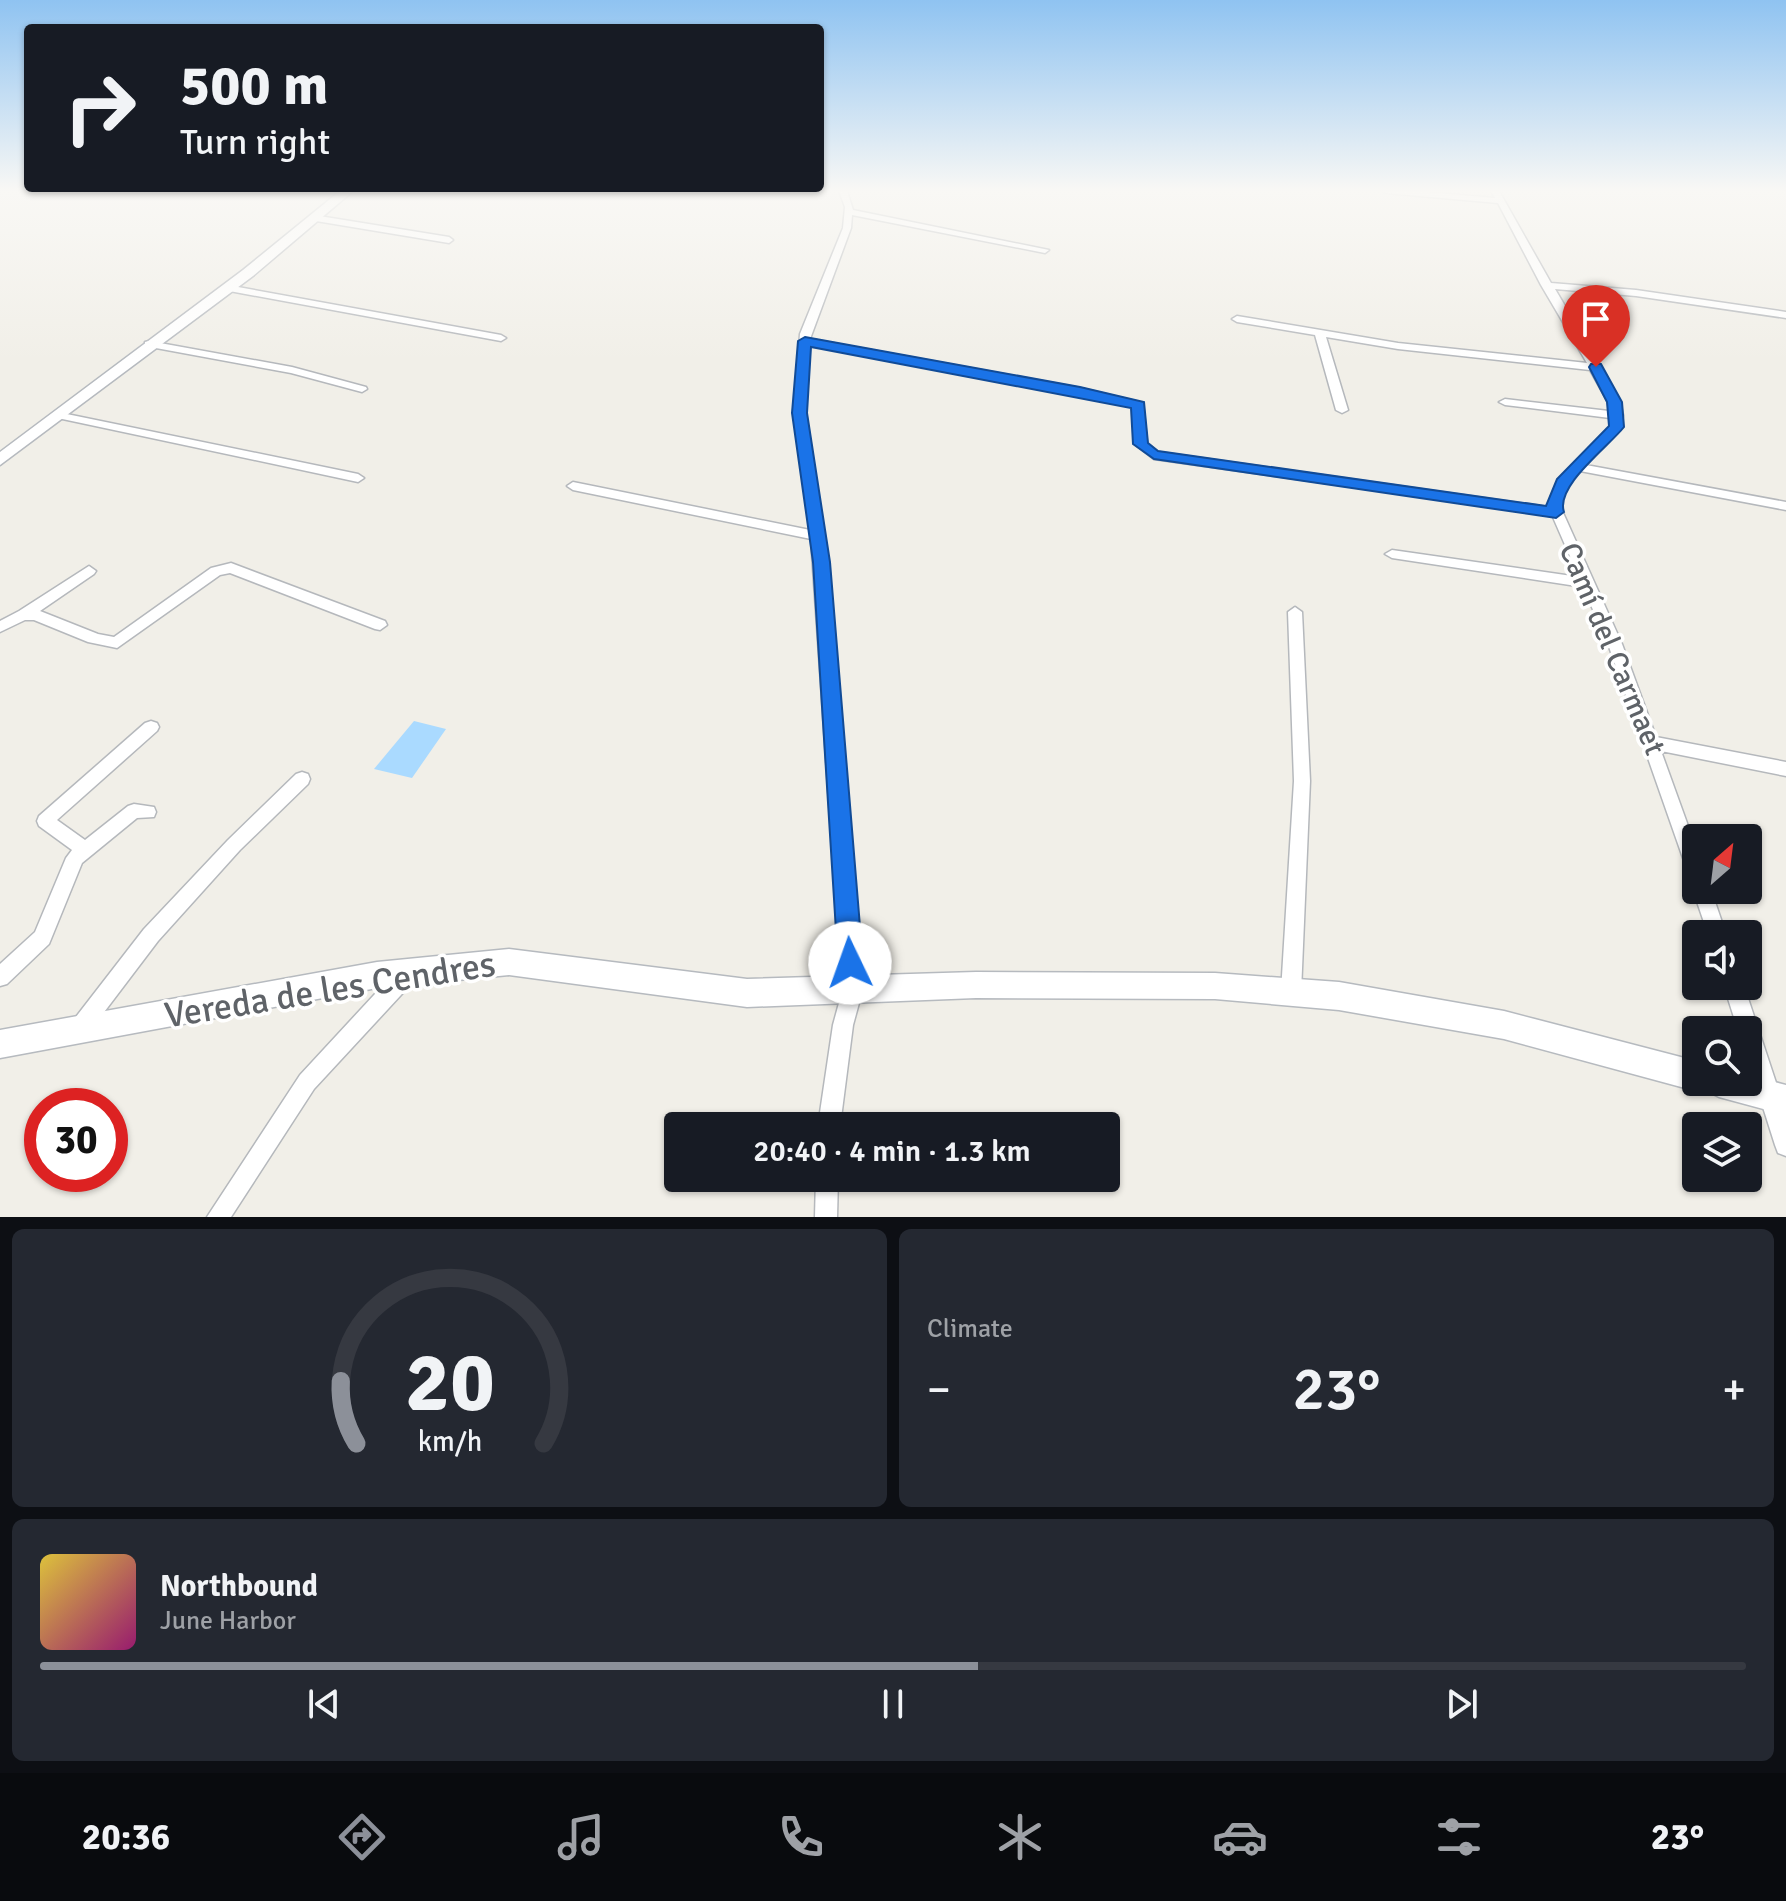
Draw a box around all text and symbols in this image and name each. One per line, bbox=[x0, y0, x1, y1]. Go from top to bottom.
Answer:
text: 500 m bbox=[180, 51, 328, 120]
icon: right bbox=[48, 56, 152, 160]
text: Turn right bbox=[180, 120, 330, 165]
pin bbox=[1562, 285, 1630, 367]
icon: arrive bbox=[1574, 297, 1618, 341]
street label: Camí del Carmaet bbox=[1551, 537, 1673, 761]
north arrow bbox=[1682, 824, 1762, 904]
map controls bbox=[1682, 824, 1762, 1192]
button: sound bbox=[1682, 920, 1762, 1000]
position arrow bbox=[808, 921, 892, 1005]
street label: Vereda de les Cendres bbox=[161, 942, 499, 1038]
button: search bbox=[1682, 1016, 1762, 1096]
speed limit sign: 30 bbox=[24, 1088, 128, 1192]
button: layers bbox=[1682, 1112, 1762, 1192]
text: 20:40 · 4 min · 1.3 km bbox=[753, 1133, 1031, 1170]
text: Climate bbox=[927, 1313, 1013, 1345]
text: 20 bbox=[405, 1332, 494, 1434]
text: 23° bbox=[1293, 1353, 1380, 1427]
text: − bbox=[927, 1363, 951, 1417]
text: + bbox=[1722, 1363, 1746, 1417]
text: km/h bbox=[417, 1424, 482, 1459]
text: Northbound bbox=[160, 1568, 318, 1605]
text: June Harbor bbox=[160, 1605, 296, 1637]
icon: previous bbox=[302, 1682, 346, 1726]
icon: pause bbox=[871, 1682, 915, 1726]
icon: next bbox=[1440, 1682, 1484, 1726]
icon: directions bbox=[334, 1809, 390, 1865]
icon: music bbox=[553, 1809, 609, 1865]
icon: phone bbox=[773, 1809, 829, 1865]
icon: climate bbox=[992, 1809, 1048, 1865]
icon: car bbox=[1212, 1809, 1268, 1865]
icon: filters bbox=[1431, 1809, 1487, 1865]
text: 20:36 bbox=[82, 1815, 170, 1860]
text: 23° bbox=[1651, 1815, 1704, 1860]

